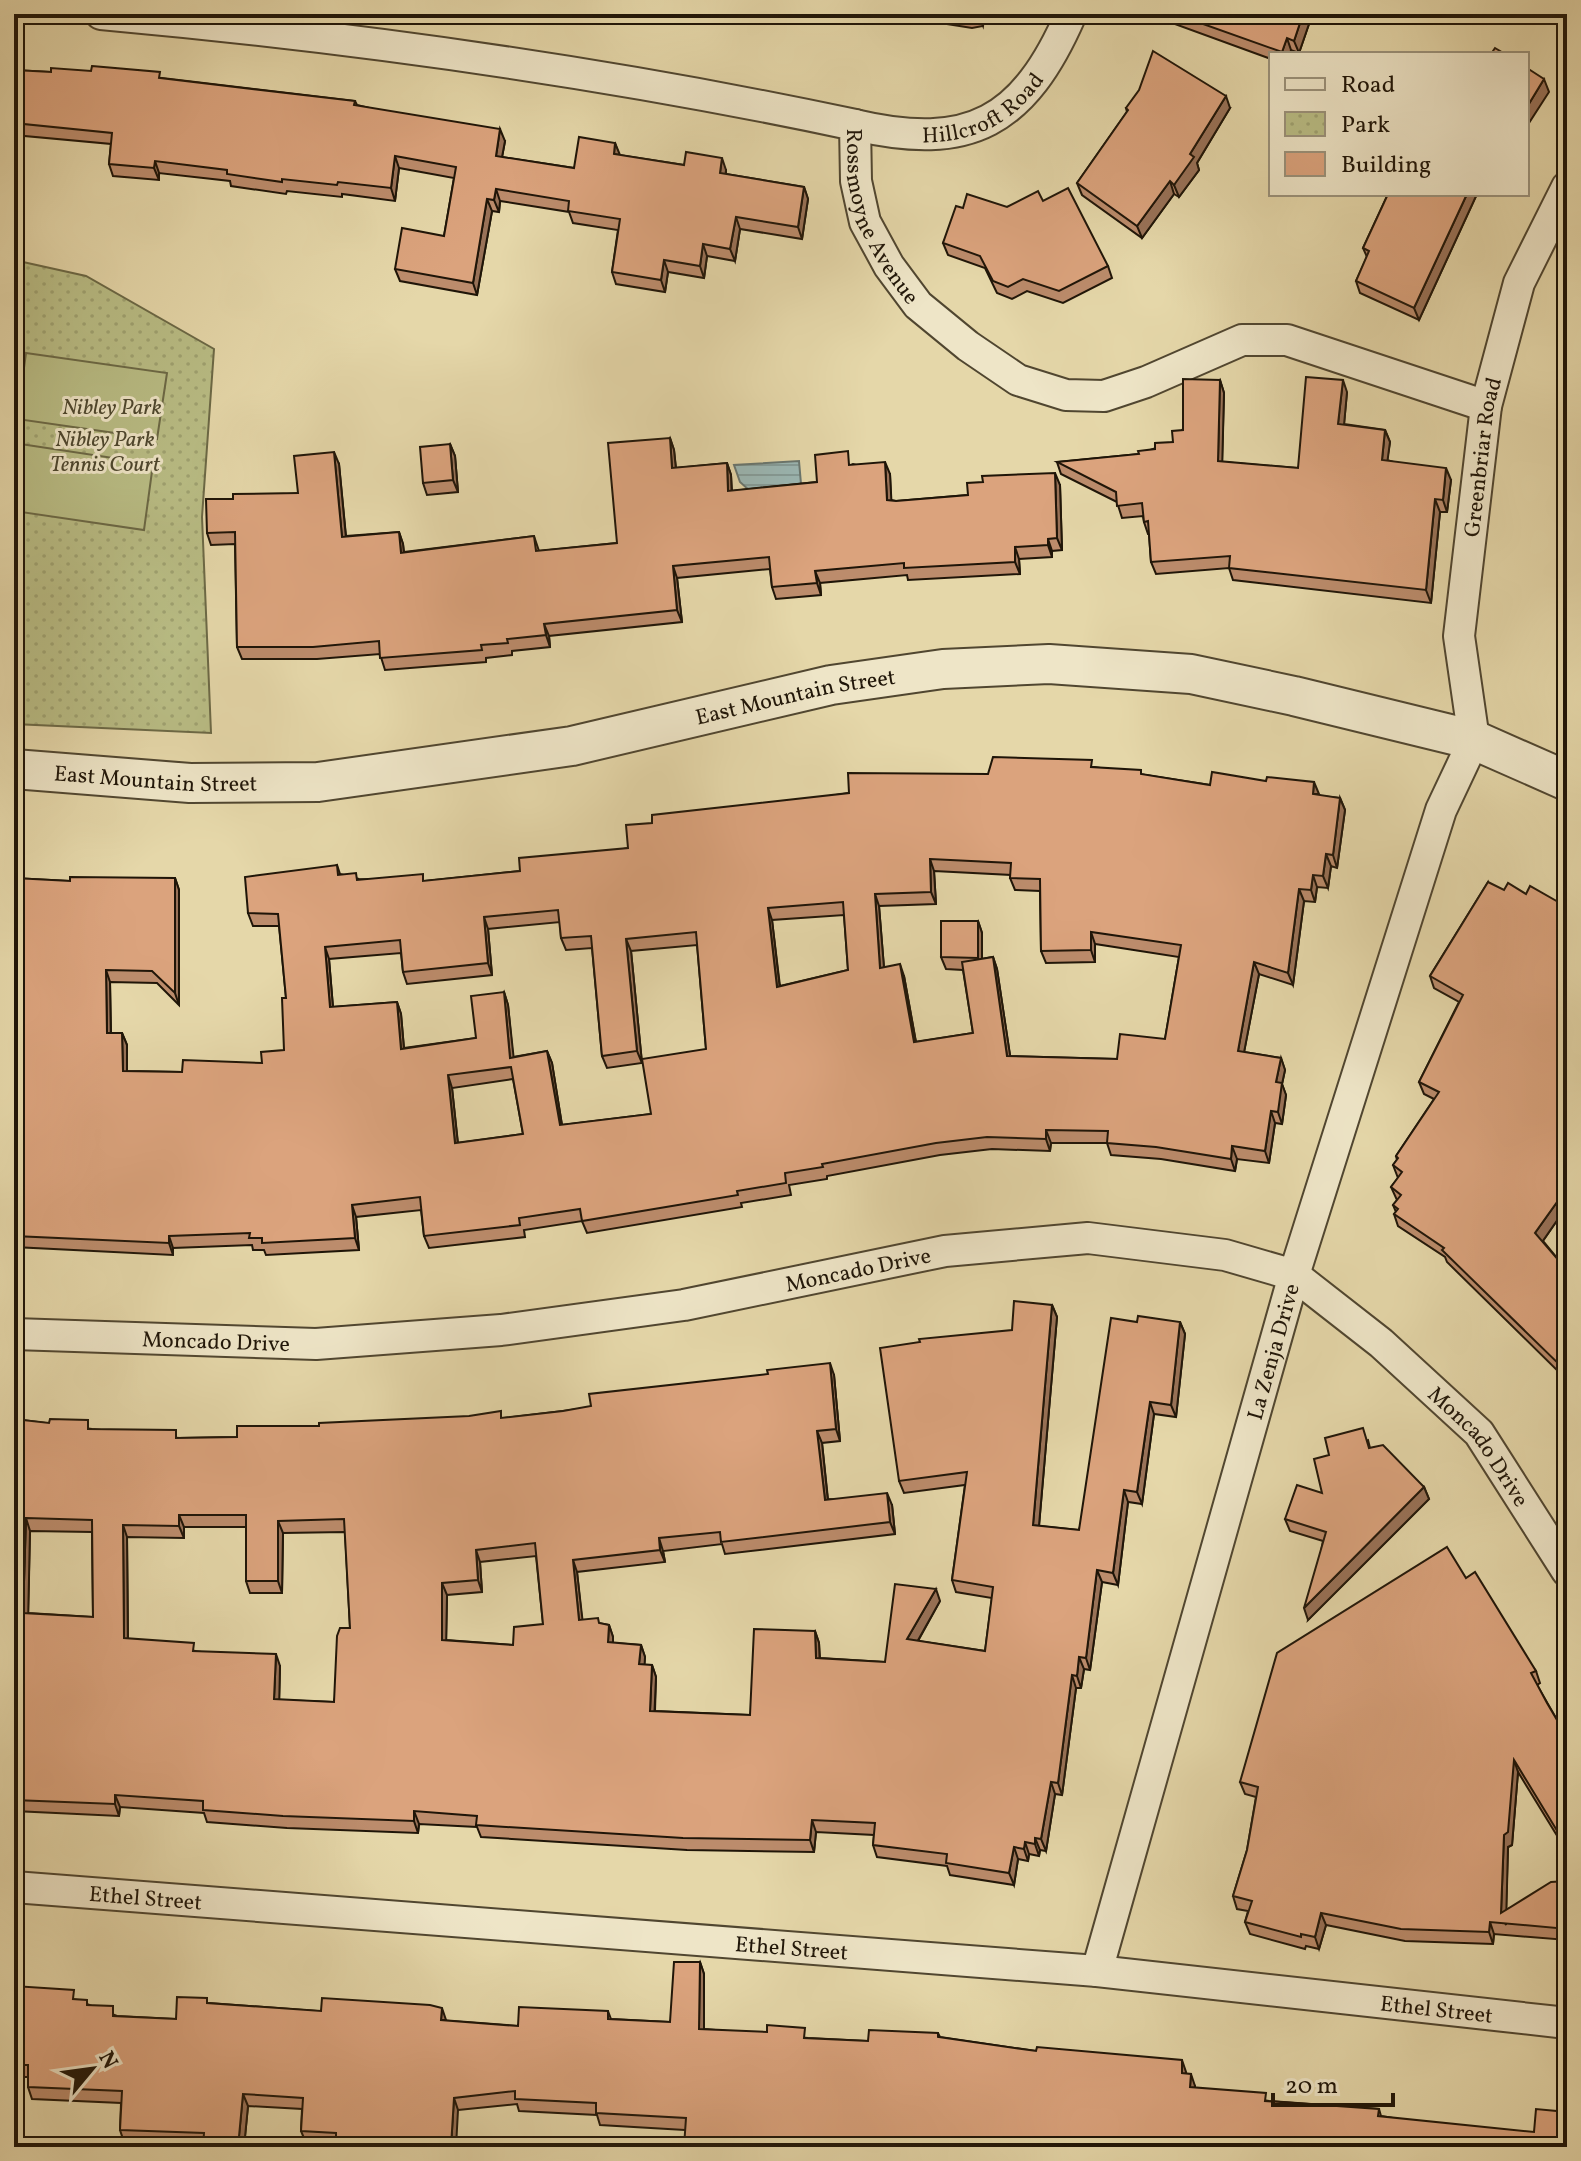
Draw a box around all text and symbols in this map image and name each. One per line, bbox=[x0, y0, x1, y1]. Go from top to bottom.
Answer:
legend bbox=[1269, 52, 1529, 196]
street label: Hillcroft Road bbox=[922, 67, 1052, 152]
text: Road bbox=[1341, 69, 1395, 103]
text: Park bbox=[1341, 109, 1390, 143]
street label: Rossmoyne Avenue bbox=[837, 128, 925, 312]
text: Building bbox=[1341, 149, 1431, 183]
street label: Greenbriar Road bbox=[1458, 374, 1511, 539]
park label: Nibley Park bbox=[62, 393, 162, 424]
park label: Nibley Park Tennis Court bbox=[50, 425, 161, 481]
street label: East Mountain Street bbox=[693, 663, 898, 734]
street label: East Mountain Street bbox=[53, 759, 258, 801]
street label: Moncado Drive bbox=[783, 1241, 934, 1302]
street label: La Zenja Drive bbox=[1241, 1280, 1309, 1424]
street label: Moncado Drive bbox=[141, 1325, 290, 1361]
street label: Moncado Drive bbox=[1420, 1380, 1535, 1514]
street label: Ethel Street bbox=[88, 1880, 203, 1920]
street label: Ethel Street bbox=[734, 1930, 849, 1970]
street label: Ethel Street bbox=[1378, 1989, 1495, 2033]
north arrow bbox=[52, 2029, 132, 2109]
text: N bbox=[90, 2046, 125, 2075]
scale bar bbox=[1273, 2057, 1393, 2107]
text: 20 m bbox=[1285, 2070, 1338, 2104]

